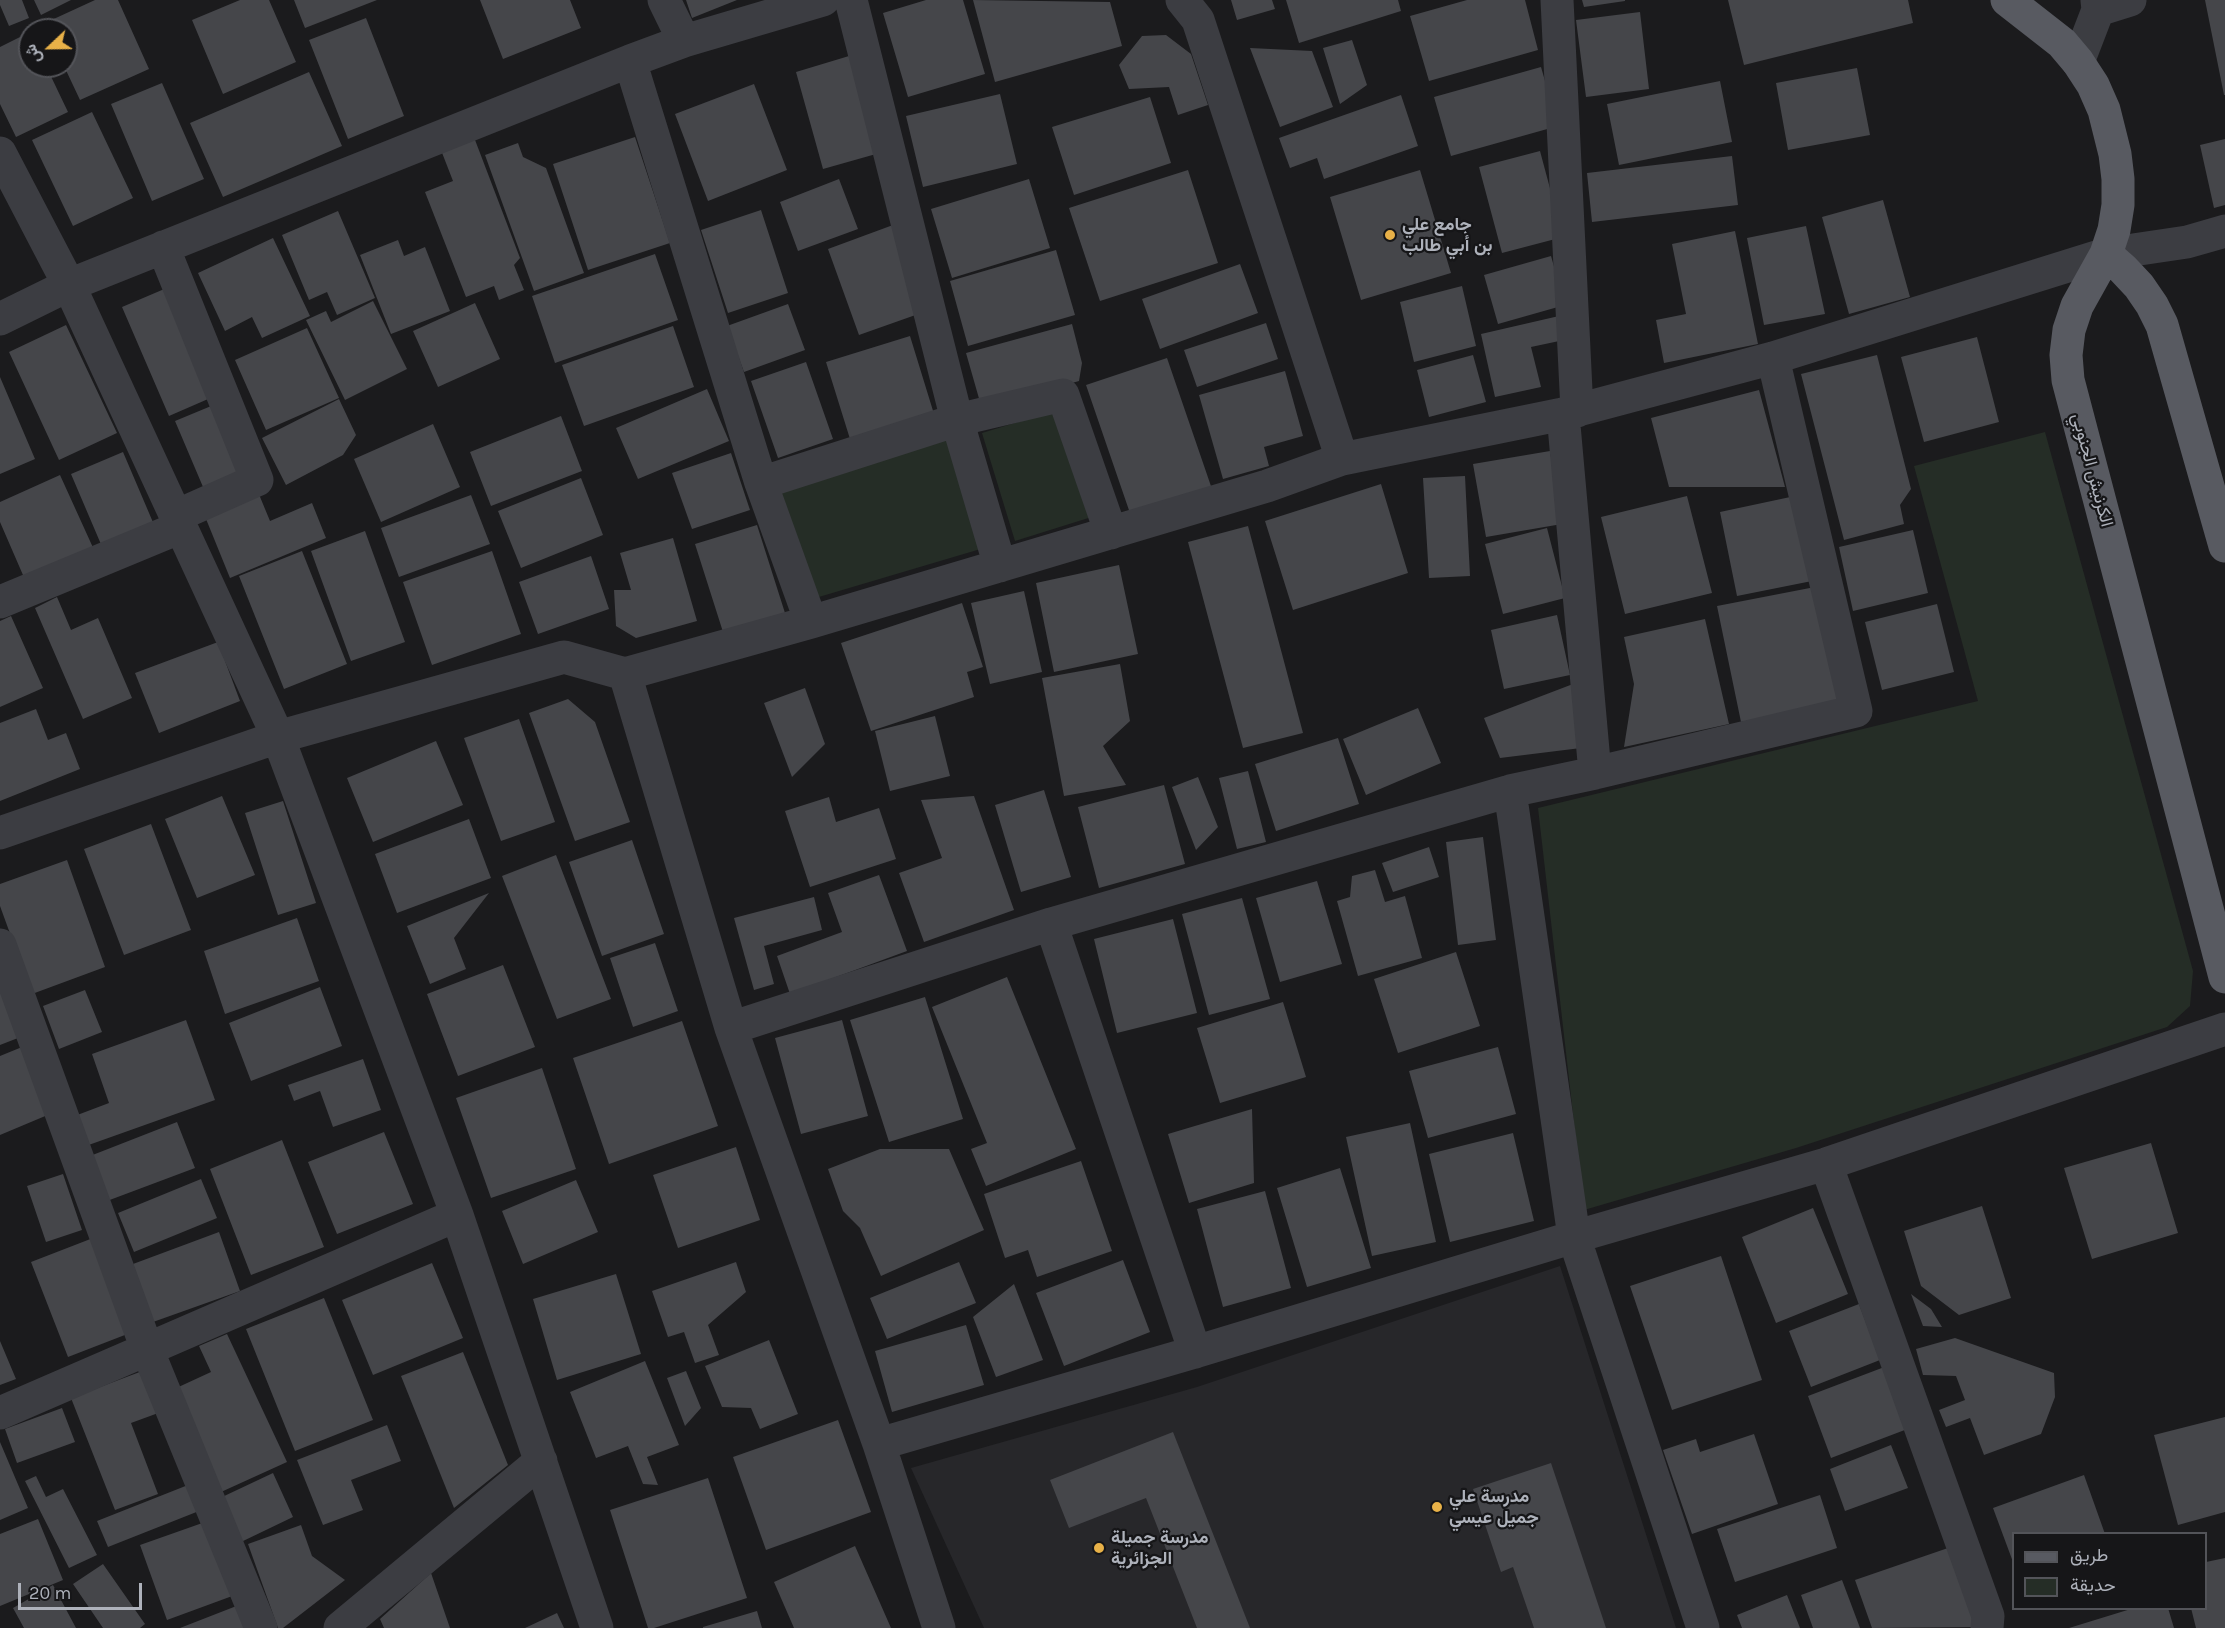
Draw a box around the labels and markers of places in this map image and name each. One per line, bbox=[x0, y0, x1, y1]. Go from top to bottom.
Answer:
place label: جامع علي بن أبي طالب bbox=[1402, 214, 1493, 256]
marker: جامع علي بن أبي طالب bbox=[1383, 228, 1397, 242]
place label: مدرسة علي جميل عيسي bbox=[1449, 1486, 1539, 1528]
marker: مدرسة علي جميل عيسي bbox=[1430, 1500, 1444, 1514]
place label: مدرسة جميلة الجزائرية bbox=[1111, 1527, 1209, 1570]
marker: مدرسة جميلة الجزائرية bbox=[1092, 1541, 1106, 1555]

